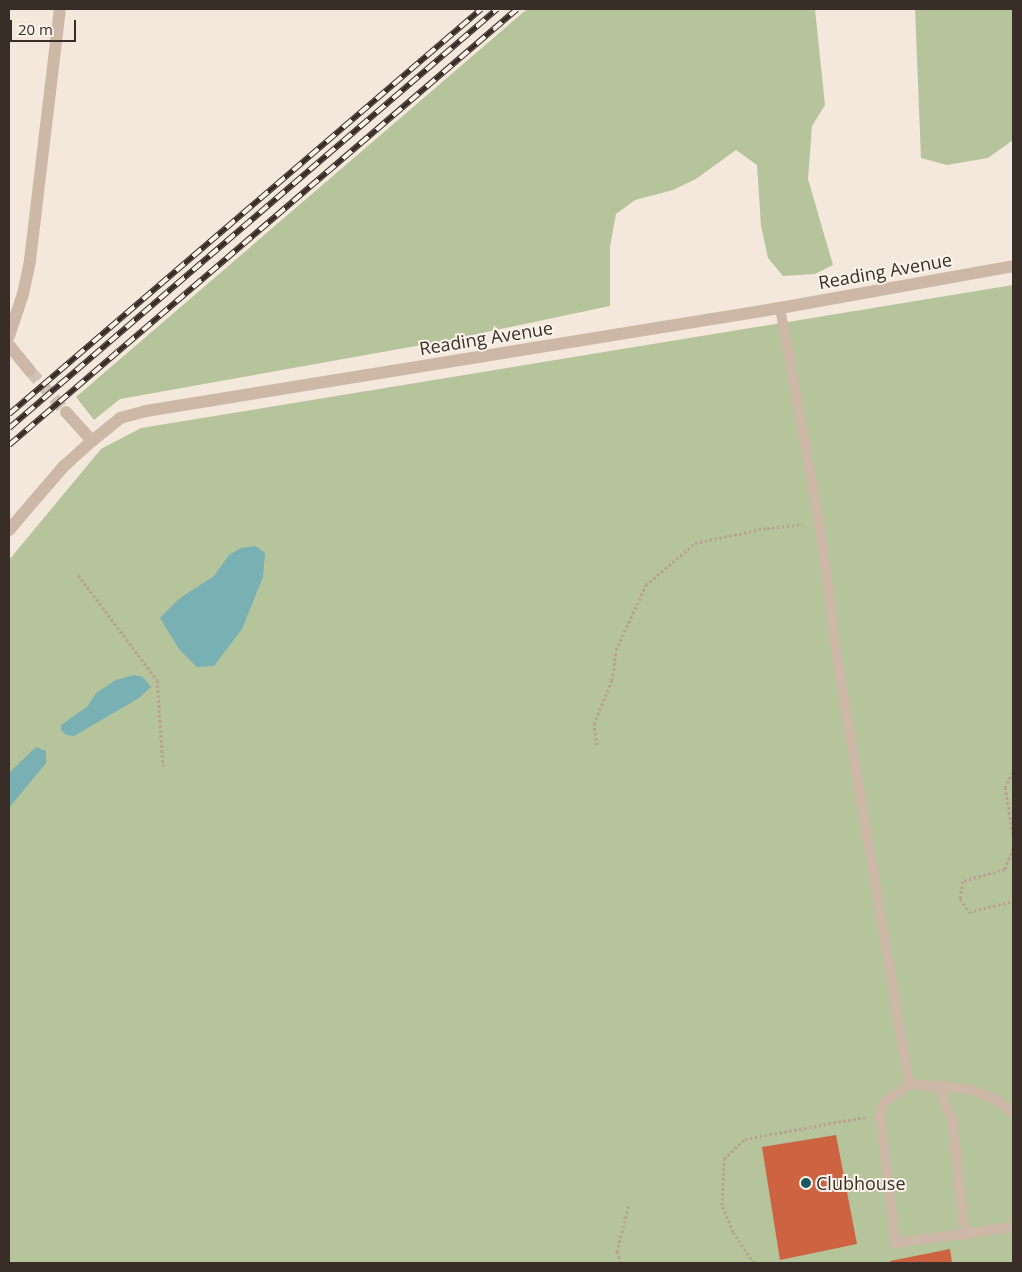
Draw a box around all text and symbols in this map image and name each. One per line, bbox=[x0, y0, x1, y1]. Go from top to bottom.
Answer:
scale bar bbox=[12, 10, 79, 42]
text: 20 m bbox=[18, 19, 53, 39]
street label: Reading Avenue bbox=[817, 249, 953, 293]
street label: Reading Avenue bbox=[418, 317, 554, 359]
place label: Clubhouse bbox=[816, 1172, 906, 1194]
marker: Clubhouse bbox=[800, 1177, 812, 1189]

